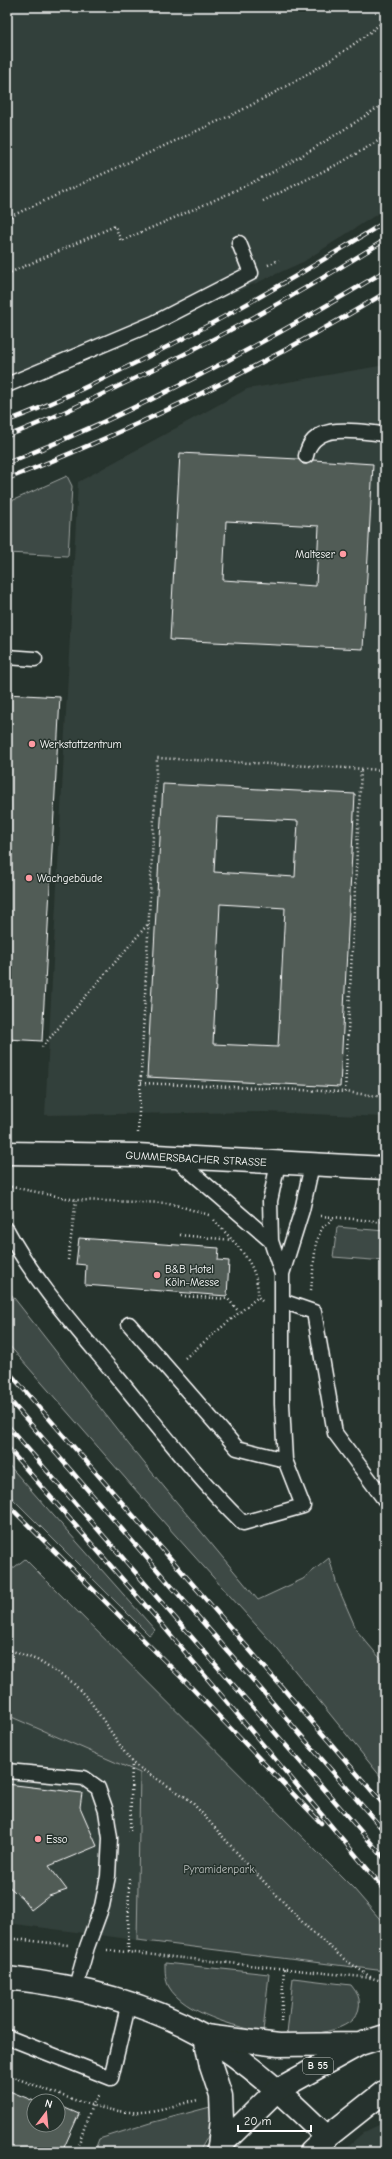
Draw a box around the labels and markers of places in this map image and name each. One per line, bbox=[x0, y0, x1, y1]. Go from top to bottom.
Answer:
place label: Malteser bbox=[295, 548, 336, 561]
marker: Malteser bbox=[338, 549, 348, 559]
place label: Werkstattzentrum bbox=[40, 738, 122, 751]
marker: Werkstattzentrum bbox=[27, 739, 37, 749]
place label: Wachgebäude bbox=[37, 872, 103, 885]
marker: Wachgebäude bbox=[24, 873, 34, 883]
place label: B&B Hotel Köln-Messe bbox=[165, 1263, 220, 1289]
marker: B&B Hotel Köln-Messe bbox=[152, 1270, 162, 1280]
place label: Esso bbox=[46, 1833, 68, 1846]
marker: Esso bbox=[33, 1834, 43, 1844]

